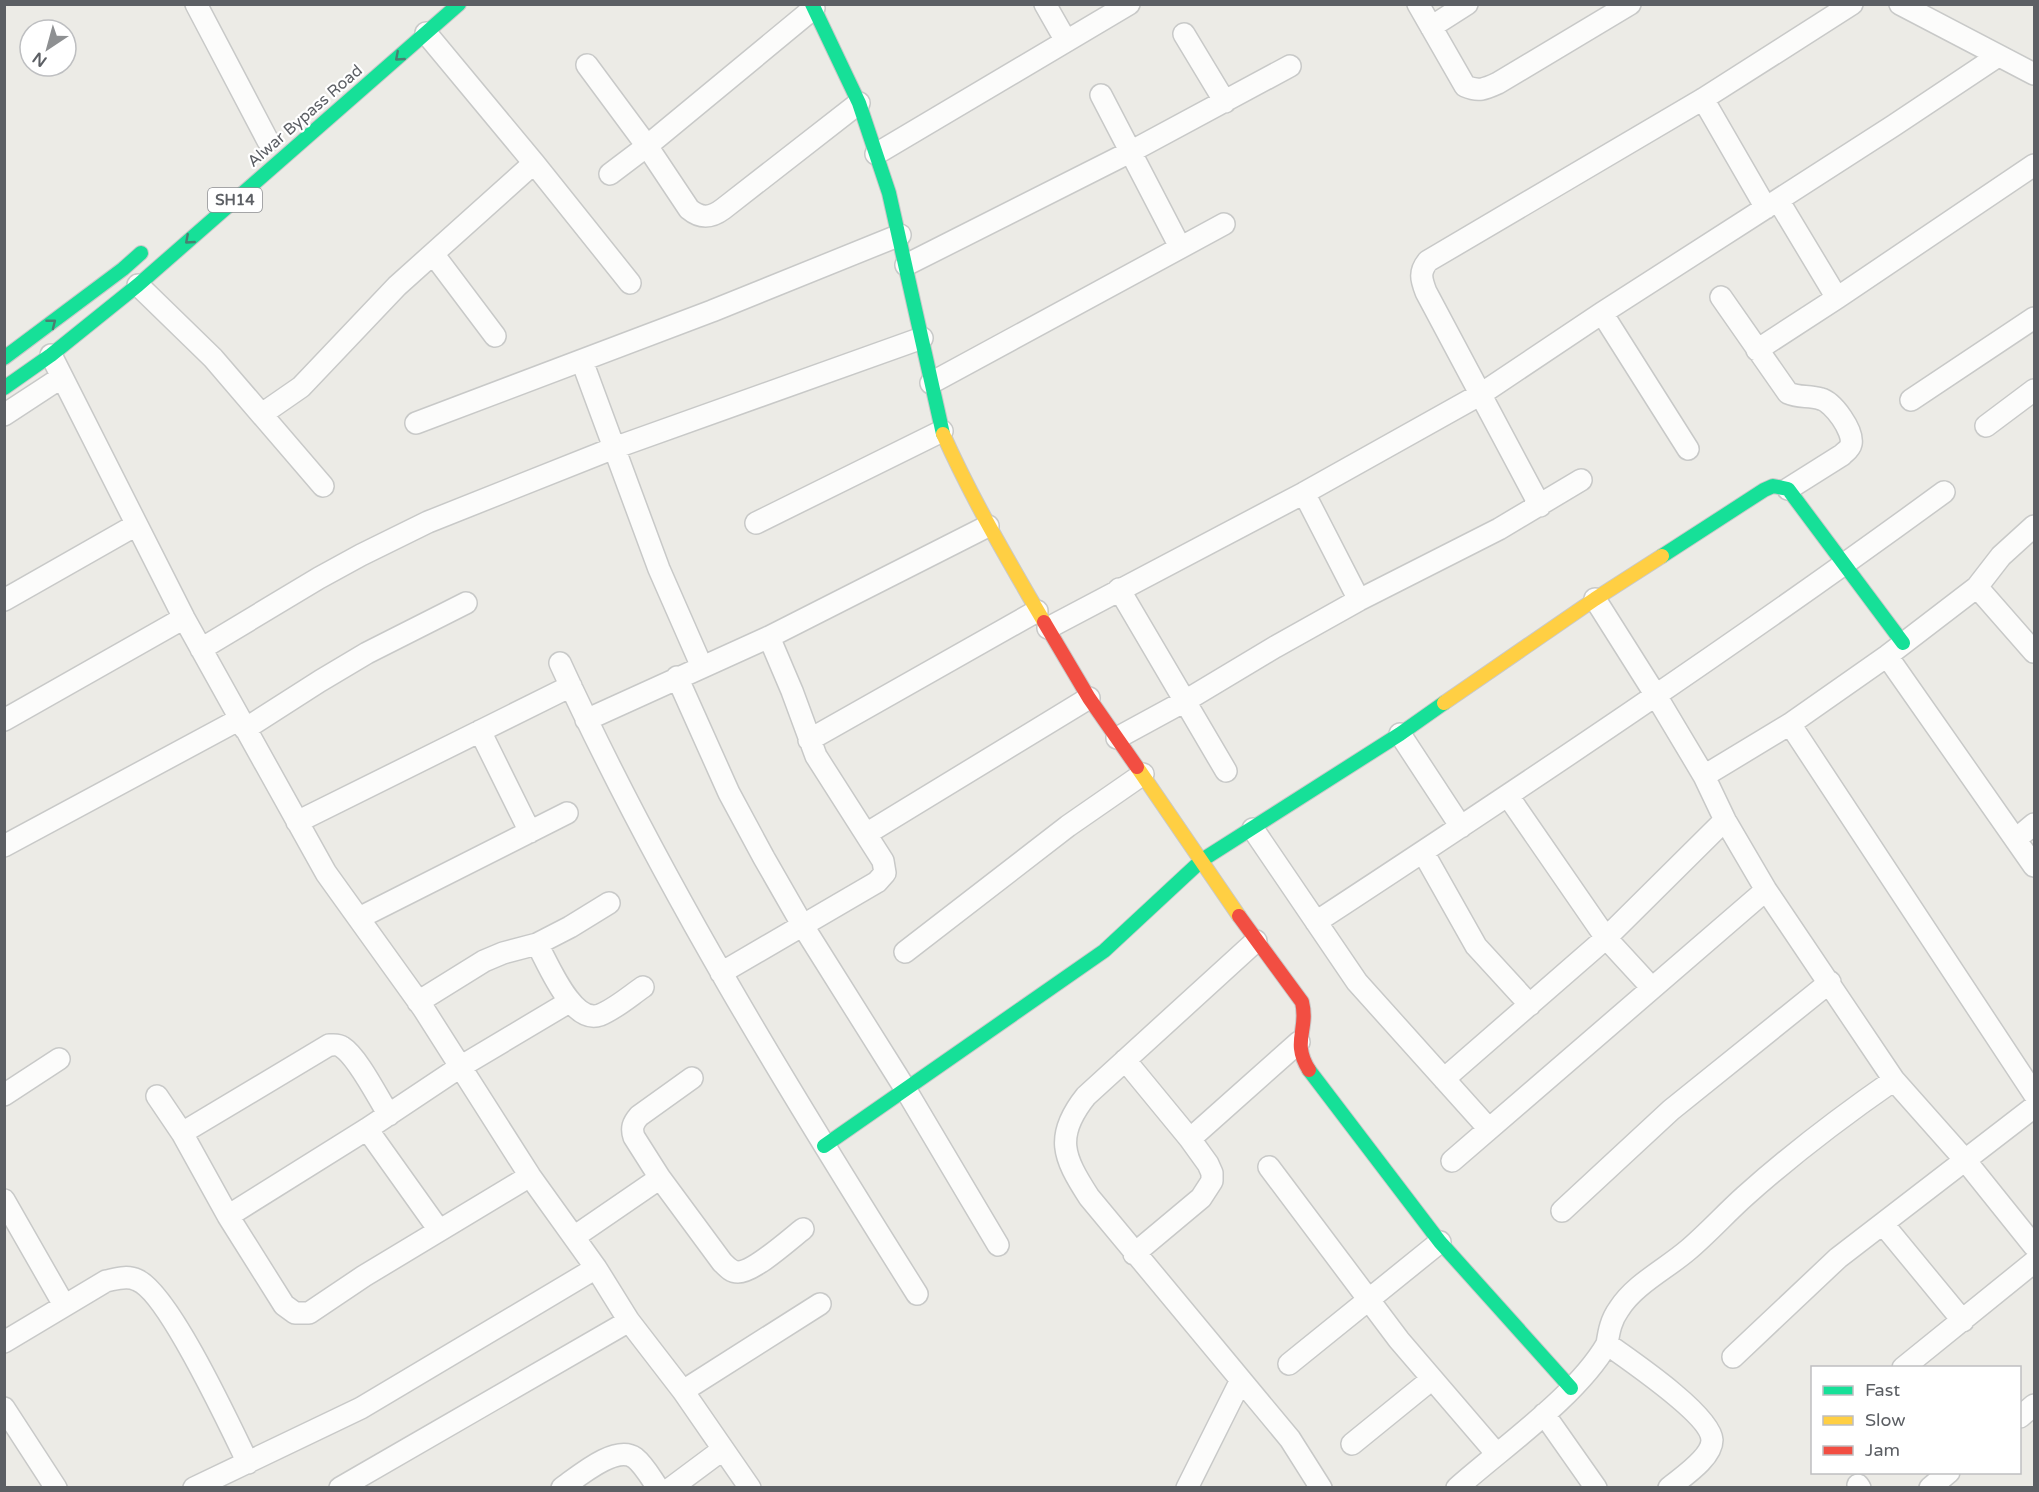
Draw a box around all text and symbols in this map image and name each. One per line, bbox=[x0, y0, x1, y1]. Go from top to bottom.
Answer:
north arrow bbox=[18, 18, 78, 78]
text: N bbox=[29, 47, 51, 71]
one-way arrow bbox=[395, 50, 406, 61]
street label: Alwar Bypass Road bbox=[243, 61, 367, 171]
road number: SH14 bbox=[208, 188, 262, 212]
one-way arrow bbox=[185, 233, 196, 244]
one-way arrow bbox=[45, 320, 56, 331]
legend bbox=[1811, 1366, 2021, 1474]
text: Fast bbox=[1865, 1379, 1900, 1401]
text: Slow bbox=[1865, 1409, 1906, 1431]
text: Jam bbox=[1865, 1439, 1900, 1461]

